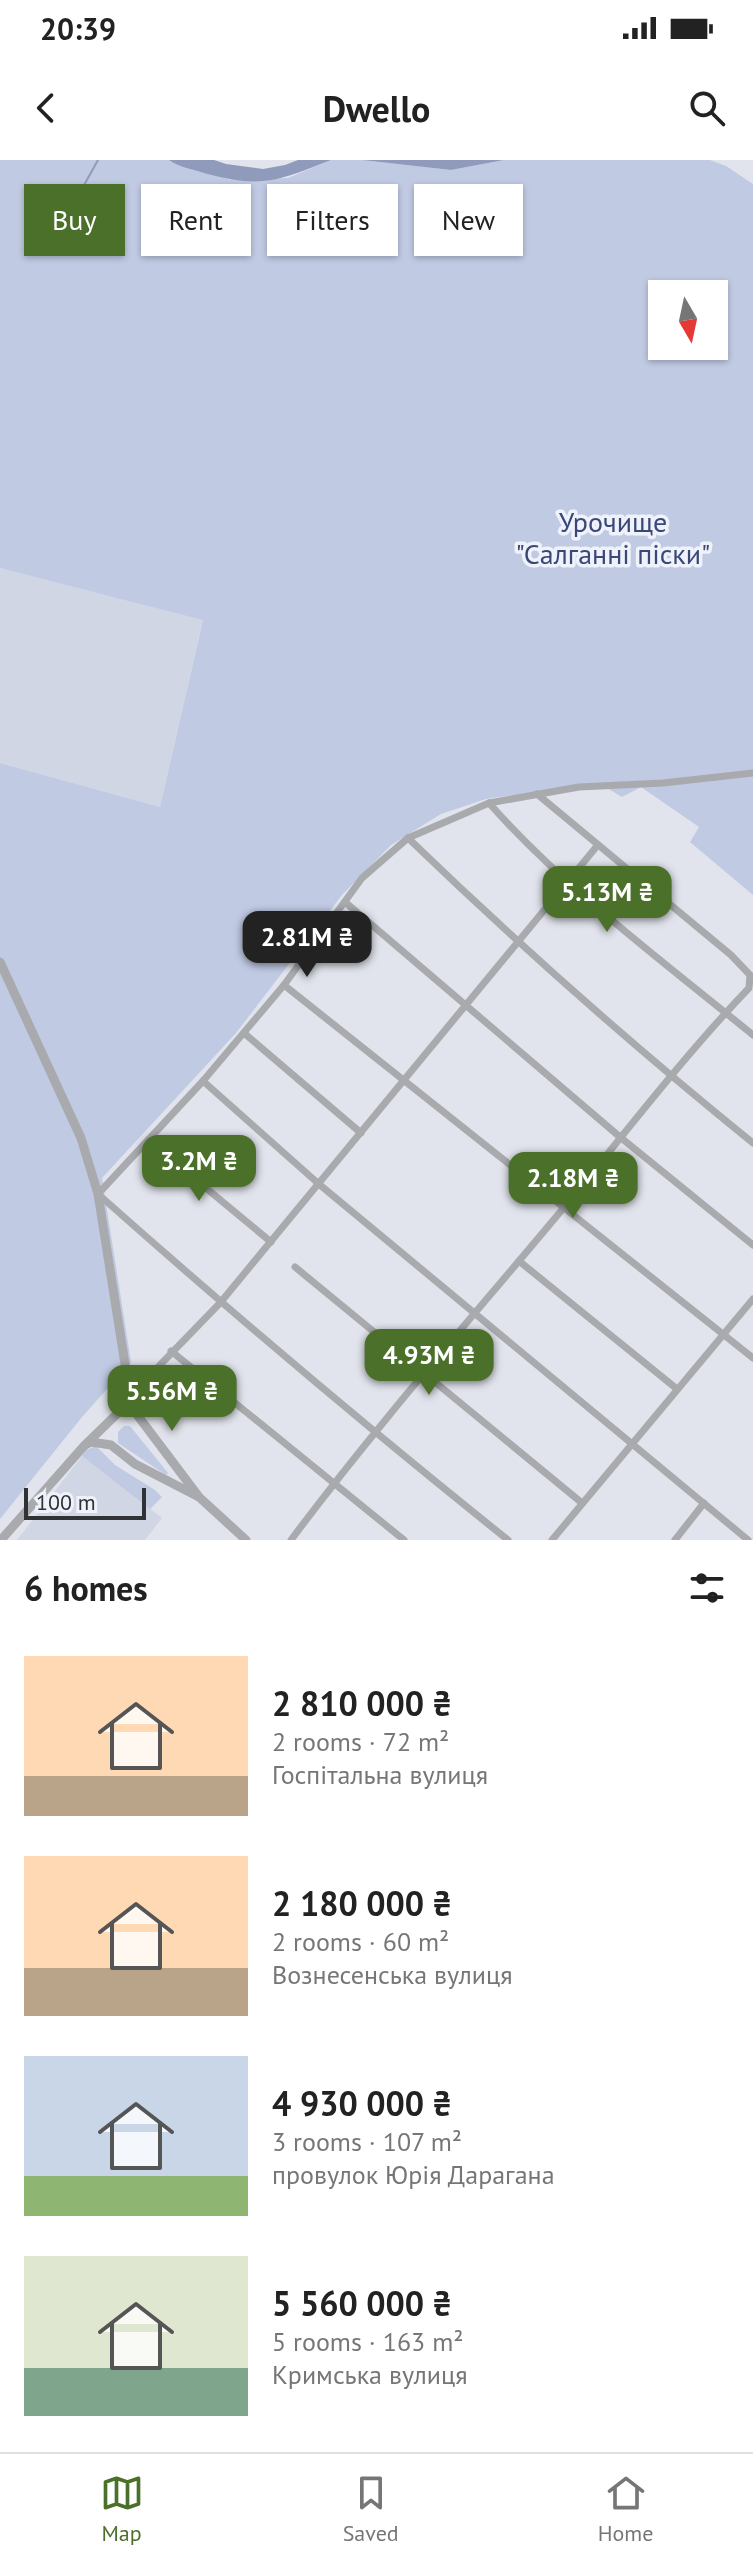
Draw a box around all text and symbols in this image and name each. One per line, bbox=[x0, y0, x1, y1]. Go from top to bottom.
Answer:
text: 20:39 bbox=[40, 9, 116, 48]
text: Dwello bbox=[323, 85, 430, 132]
icon: back bbox=[24, 86, 68, 130]
icon: search bbox=[685, 86, 729, 130]
chip: Buy bbox=[24, 184, 125, 256]
chip: Rent bbox=[141, 184, 251, 256]
chip: Filters bbox=[267, 184, 398, 256]
chip: New bbox=[414, 184, 523, 256]
north arrow bbox=[648, 280, 728, 360]
map controls bbox=[648, 280, 728, 360]
park label: Урочище "Салганні піски" bbox=[516, 503, 710, 572]
pin: 5.13M ₴ bbox=[533, 866, 681, 934]
text: 5.13M ₴ bbox=[561, 875, 653, 908]
pin: 2.81M ₴ bbox=[233, 911, 381, 979]
text: 2.81M ₴ bbox=[261, 920, 353, 953]
pin: 3.2M ₴ bbox=[134, 1135, 264, 1203]
text: 3.2M ₴ bbox=[160, 1144, 238, 1177]
pin: 2.18M ₴ bbox=[499, 1152, 647, 1220]
text: 2.18M ₴ bbox=[527, 1161, 619, 1194]
pin: 4.93M ₴ bbox=[355, 1329, 503, 1397]
text: 4.93M ₴ bbox=[383, 1338, 475, 1371]
pin: 5.56M ₴ bbox=[98, 1365, 246, 1433]
text: 5.56M ₴ bbox=[126, 1374, 218, 1407]
scale bar bbox=[24, 1484, 146, 1520]
text: 100 m bbox=[36, 1488, 96, 1516]
text: 6 homes bbox=[24, 1566, 148, 1610]
icon: filters bbox=[685, 1566, 729, 1610]
text: 2 810 000 ₴ bbox=[272, 1681, 452, 1725]
icon: home bbox=[88, 1688, 184, 1784]
text: 2 rooms · 72 m² bbox=[272, 1725, 449, 1758]
text: Госпітальна вулиця bbox=[272, 1758, 488, 1791]
text: 2 180 000 ₴ bbox=[272, 1881, 452, 1925]
icon: home bbox=[88, 1888, 184, 1984]
text: 2 rooms · 60 m² bbox=[272, 1925, 449, 1958]
text: Вознесенська вулиця bbox=[272, 1958, 513, 1991]
text: 4 930 000 ₴ bbox=[272, 2081, 452, 2125]
icon: home bbox=[88, 2088, 184, 2184]
text: 3 rooms · 107 m² bbox=[272, 2125, 462, 2158]
text: провулок Юрія Дарагана bbox=[272, 2158, 555, 2191]
text: 5 560 000 ₴ bbox=[272, 2281, 452, 2325]
icon: home bbox=[88, 2288, 184, 2384]
text: 5 rooms · 163 m² bbox=[272, 2325, 464, 2358]
text: Кримська вулиця bbox=[272, 2358, 468, 2391]
tab: Map bbox=[100, 2471, 144, 2547]
tab: Saved bbox=[343, 2471, 399, 2547]
tab: Home bbox=[598, 2471, 653, 2547]

